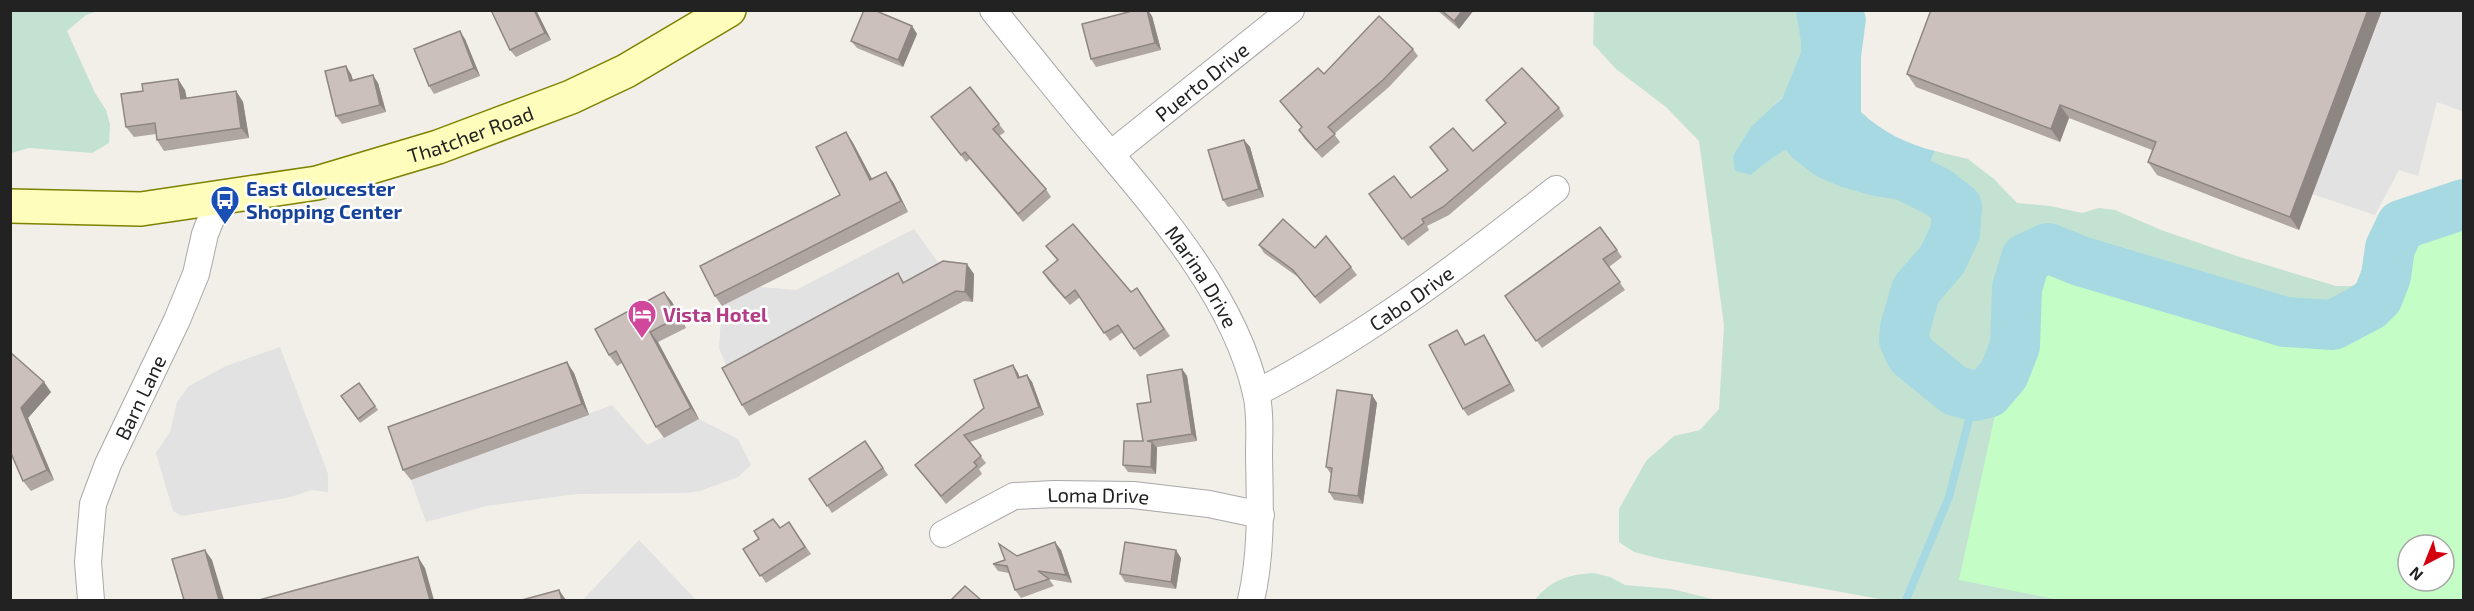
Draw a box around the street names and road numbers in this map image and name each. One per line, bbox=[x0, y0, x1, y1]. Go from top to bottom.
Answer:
street label: Puerto Drive bbox=[1150, 37, 1253, 126]
street label: Thatcher Road bbox=[405, 100, 537, 167]
street label: Marina Drive bbox=[1161, 221, 1243, 331]
street label: Cabo Drive bbox=[1364, 260, 1458, 336]
street label: Barn Lane bbox=[109, 351, 170, 444]
street label: Loma Drive bbox=[1047, 482, 1151, 509]

